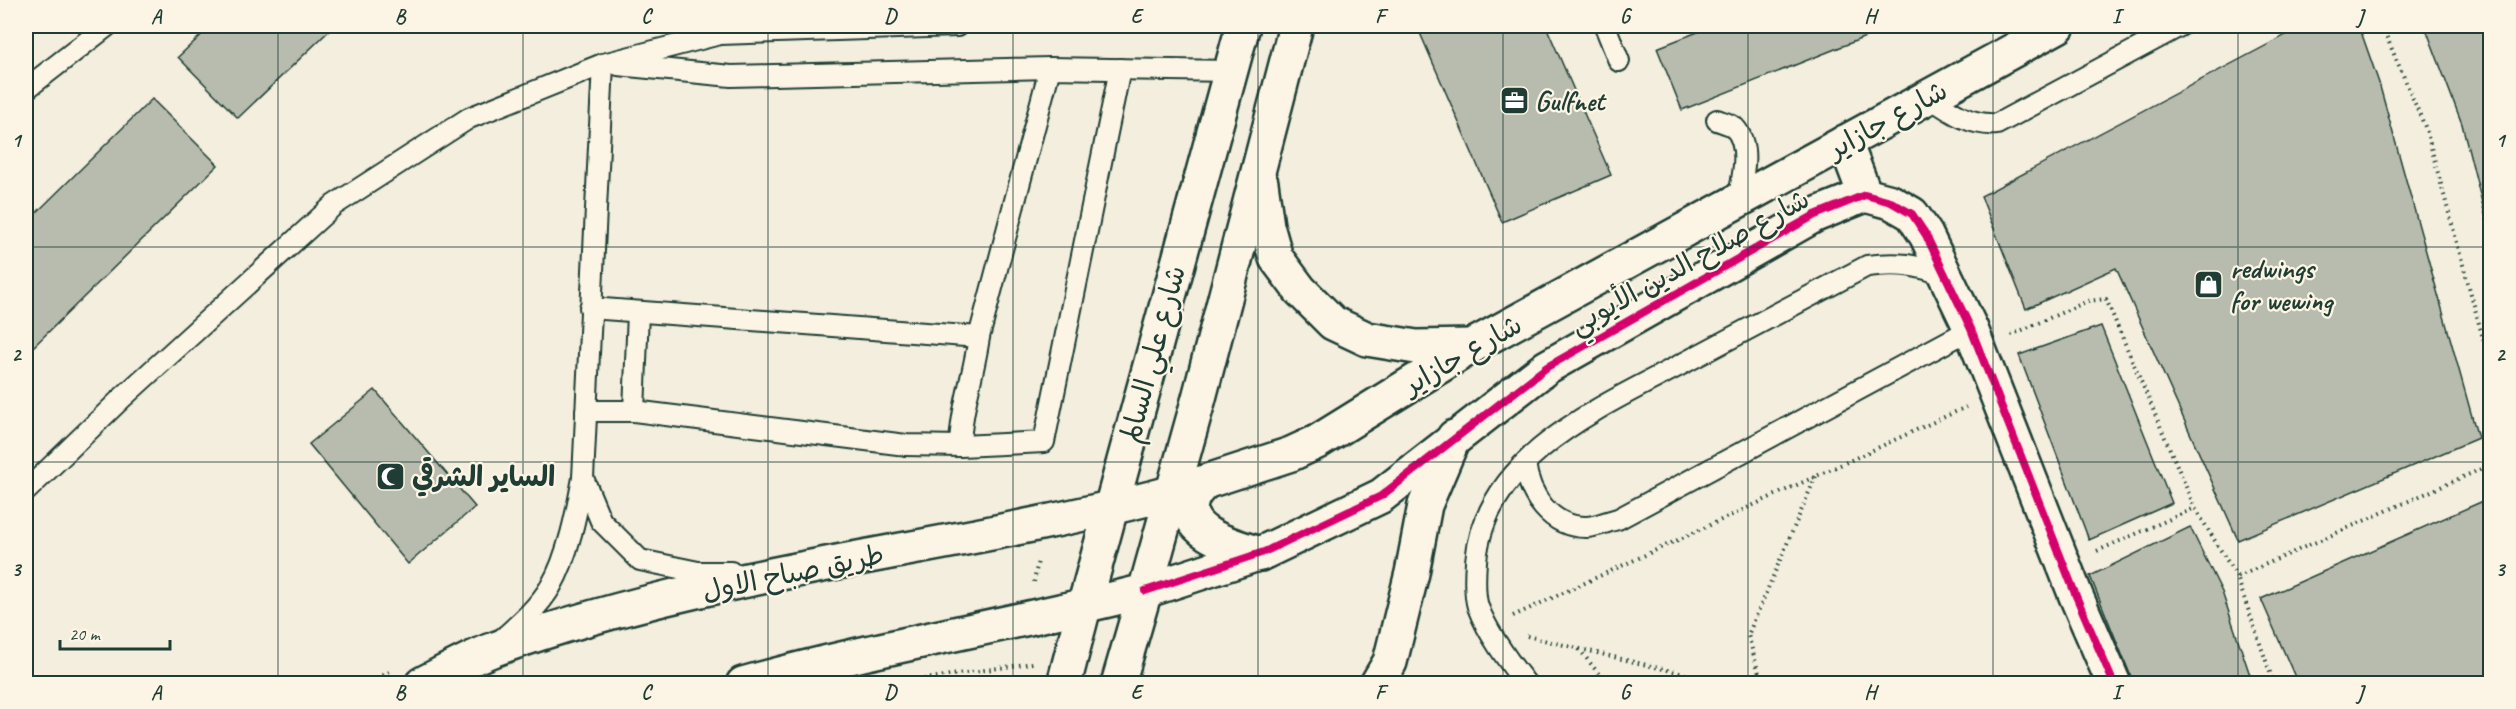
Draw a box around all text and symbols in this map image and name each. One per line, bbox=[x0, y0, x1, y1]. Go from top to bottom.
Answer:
text: A bbox=[151, 4, 163, 29]
text: B bbox=[395, 4, 407, 29]
text: C bbox=[641, 4, 653, 29]
text: D bbox=[884, 4, 898, 29]
text: E bbox=[1131, 4, 1145, 29]
text: F bbox=[1375, 4, 1389, 29]
text: G bbox=[1620, 4, 1633, 29]
text: H bbox=[1864, 4, 1879, 29]
text: I bbox=[2112, 4, 2125, 29]
text: J bbox=[2355, 4, 2367, 29]
street label: شارع جازاير bbox=[1820, 72, 1954, 169]
place label: Gulfnet bbox=[1535, 83, 1607, 118]
office icon: Gulfnet bbox=[1498, 84, 1530, 116]
text: 1 bbox=[12, 128, 23, 153]
text: 1 bbox=[2496, 128, 2507, 153]
street label: شارع صلاح الدين الأيوبي bbox=[1563, 180, 1819, 348]
place label: redwings for wewing bbox=[2230, 251, 2335, 318]
street label: شارع علي السالم bbox=[1112, 262, 1200, 448]
shop icon: redwings for wewing bbox=[2193, 268, 2225, 300]
street label: شارع جازاير bbox=[1395, 306, 1529, 405]
text: 2 bbox=[12, 342, 23, 367]
text: 2 bbox=[2496, 342, 2507, 367]
place label: الساير الشرقي bbox=[412, 457, 555, 497]
mosque icon: الساير الشرقي bbox=[375, 460, 407, 492]
street label: طريق صباح الاول bbox=[699, 536, 887, 610]
text: 3 bbox=[12, 557, 23, 582]
text: 3 bbox=[2496, 557, 2507, 582]
scale bar bbox=[60, 613, 170, 651]
text: 20 m bbox=[69, 623, 102, 645]
text: A bbox=[151, 680, 163, 705]
text: B bbox=[395, 680, 407, 705]
text: C bbox=[641, 680, 653, 705]
text: D bbox=[884, 680, 898, 705]
text: E bbox=[1131, 680, 1145, 705]
text: F bbox=[1375, 680, 1389, 705]
text: G bbox=[1620, 680, 1633, 705]
text: H bbox=[1864, 680, 1879, 705]
text: I bbox=[2112, 680, 2125, 705]
text: J bbox=[2355, 680, 2367, 705]

